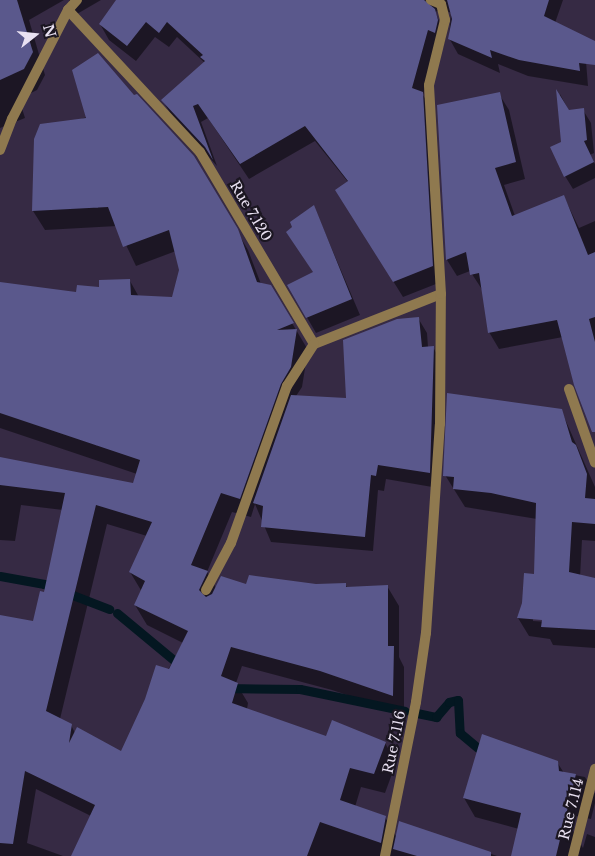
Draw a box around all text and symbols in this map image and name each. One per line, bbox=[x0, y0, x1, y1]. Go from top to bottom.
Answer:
north arrow bbox=[10, 10, 60, 60]
text: N bbox=[39, 22, 60, 40]
street label: Rue 7.120 bbox=[226, 178, 276, 244]
street label: Rue 7.116 bbox=[379, 709, 409, 775]
street label: Rue 7.114 bbox=[555, 776, 587, 842]

